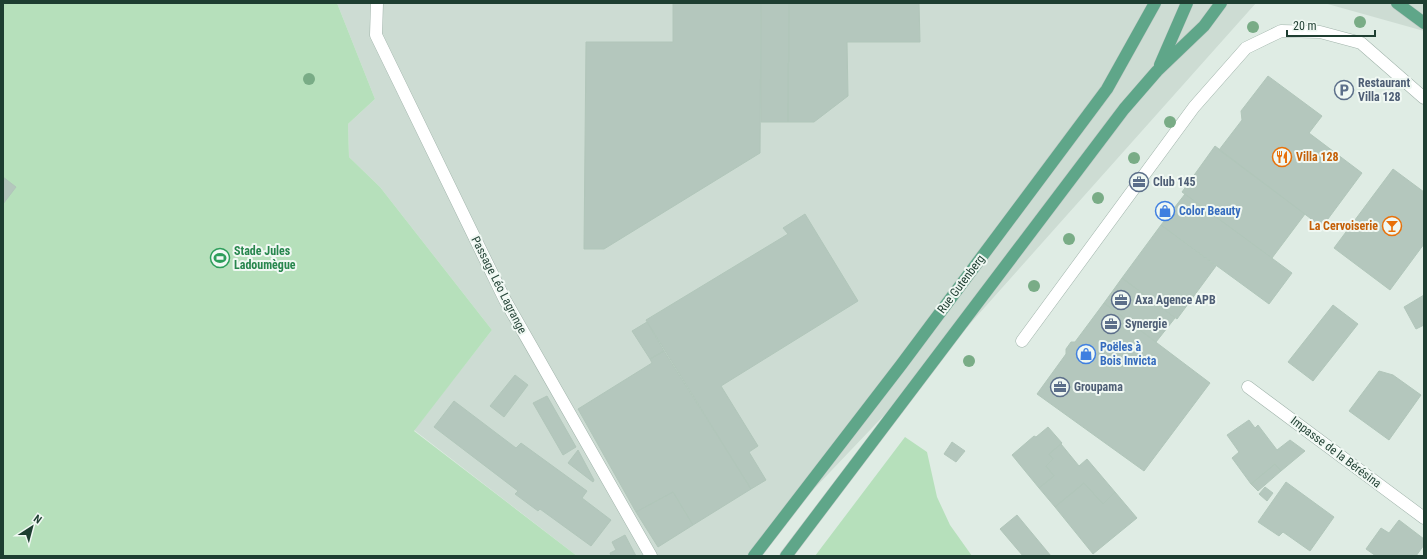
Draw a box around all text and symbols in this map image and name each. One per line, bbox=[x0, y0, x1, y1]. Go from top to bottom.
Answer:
scale bar bbox=[1287, 12, 1375, 38]
text: 20 m bbox=[1293, 19, 1317, 33]
place label: Restaurant Villa 128 bbox=[1358, 76, 1410, 104]
parking icon: Restaurant Villa 128 bbox=[1333, 79, 1355, 101]
restaurant icon: Villa 128 bbox=[1271, 146, 1293, 168]
place label: Villa 128 bbox=[1296, 150, 1339, 164]
office icon: Club 145 bbox=[1128, 171, 1150, 193]
place label: Club 145 bbox=[1153, 175, 1196, 189]
shop icon: Color Beauty bbox=[1154, 200, 1176, 222]
place label: Color Beauty bbox=[1179, 204, 1241, 218]
bar icon: La Cervoiserie bbox=[1381, 215, 1403, 237]
place label: La Cervoiserie bbox=[1309, 219, 1378, 233]
street label: Passage Léo Lagrange bbox=[468, 234, 530, 336]
place label: Stade Jules Ladoumègue bbox=[234, 244, 296, 272]
sports icon: Stade Jules Ladoumègue bbox=[209, 247, 231, 269]
street label: Rue Gutenberg bbox=[935, 252, 988, 316]
office icon: Axa Agence APB bbox=[1110, 289, 1132, 311]
place label: Axa Agence APB bbox=[1135, 293, 1216, 307]
office icon: Synergie bbox=[1100, 313, 1122, 335]
place label: Synergie bbox=[1125, 317, 1167, 331]
place label: Poëles à Bois Invicta bbox=[1100, 340, 1157, 368]
shop icon: Poëles à Bois Invicta bbox=[1075, 343, 1097, 365]
office icon: Groupama bbox=[1049, 376, 1071, 398]
place label: Groupama bbox=[1074, 380, 1123, 394]
street label: Impasse de la Bérésina bbox=[1288, 413, 1384, 491]
north arrow bbox=[12, 507, 52, 547]
text: N bbox=[31, 512, 44, 527]

